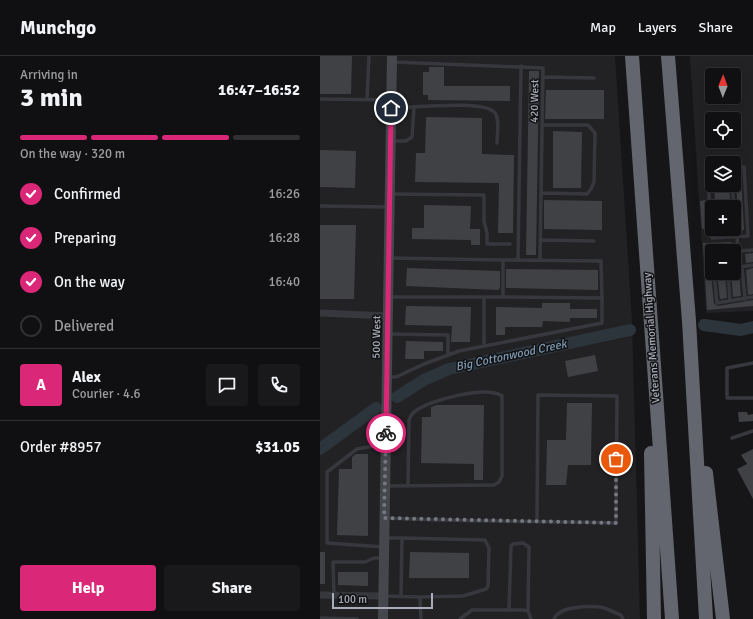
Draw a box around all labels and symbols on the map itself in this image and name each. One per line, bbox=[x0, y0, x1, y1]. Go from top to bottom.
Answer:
north arrow bbox=[705, 68, 741, 104]
street label: 420 West bbox=[528, 79, 541, 123]
pin bbox=[374, 91, 408, 125]
street label: Veterans Memorial Highway bbox=[640, 271, 663, 404]
street label: 500 West bbox=[370, 315, 383, 359]
water label: Big Cottonwood Creek bbox=[454, 336, 569, 375]
courier bbox=[366, 413, 406, 453]
pin bbox=[599, 442, 633, 476]
scale bar bbox=[332, 591, 433, 610]

